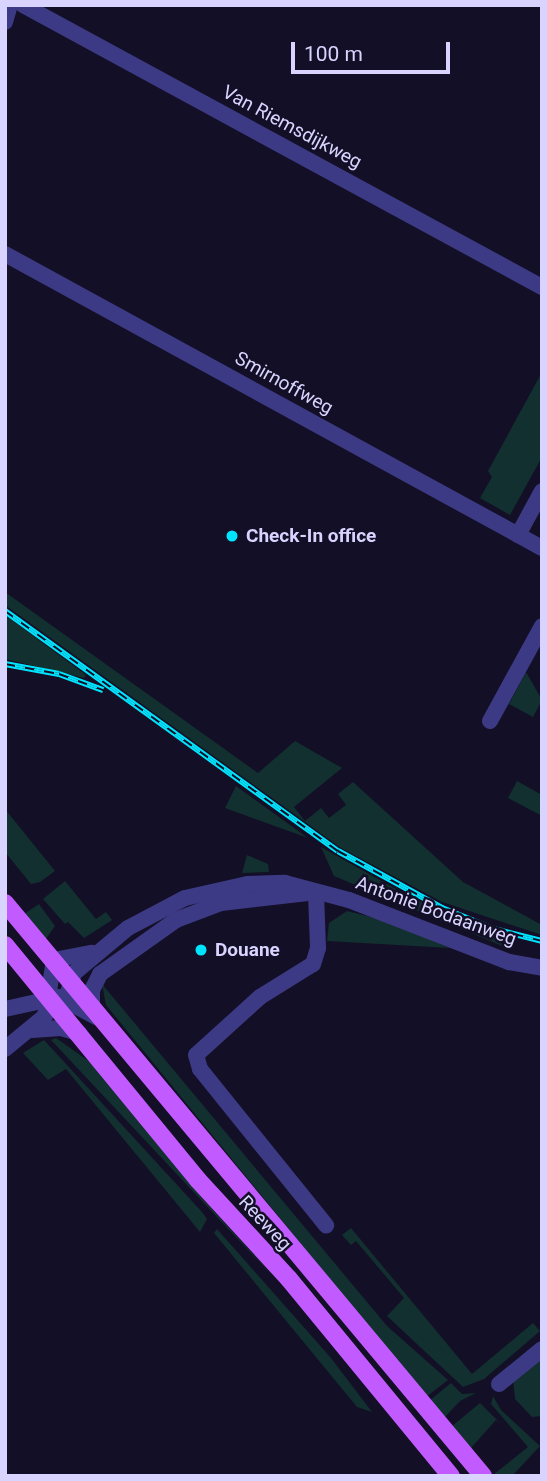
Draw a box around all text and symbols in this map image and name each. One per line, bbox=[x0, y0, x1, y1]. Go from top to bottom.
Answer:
scale bar bbox=[295, 28, 454, 72]
text: 100 m bbox=[304, 42, 363, 66]
street label: Van Riemsdijkweg bbox=[218, 81, 366, 173]
street label: Smirnoffweg bbox=[231, 347, 337, 419]
place label: Check-In office bbox=[246, 525, 376, 547]
marker: Check-In office bbox=[224, 528, 240, 544]
street label: Antonie Bodaanweg bbox=[353, 871, 519, 951]
place label: Douane bbox=[215, 939, 280, 961]
marker: Douane bbox=[193, 942, 209, 958]
street label: Reeweg bbox=[234, 1191, 296, 1255]

